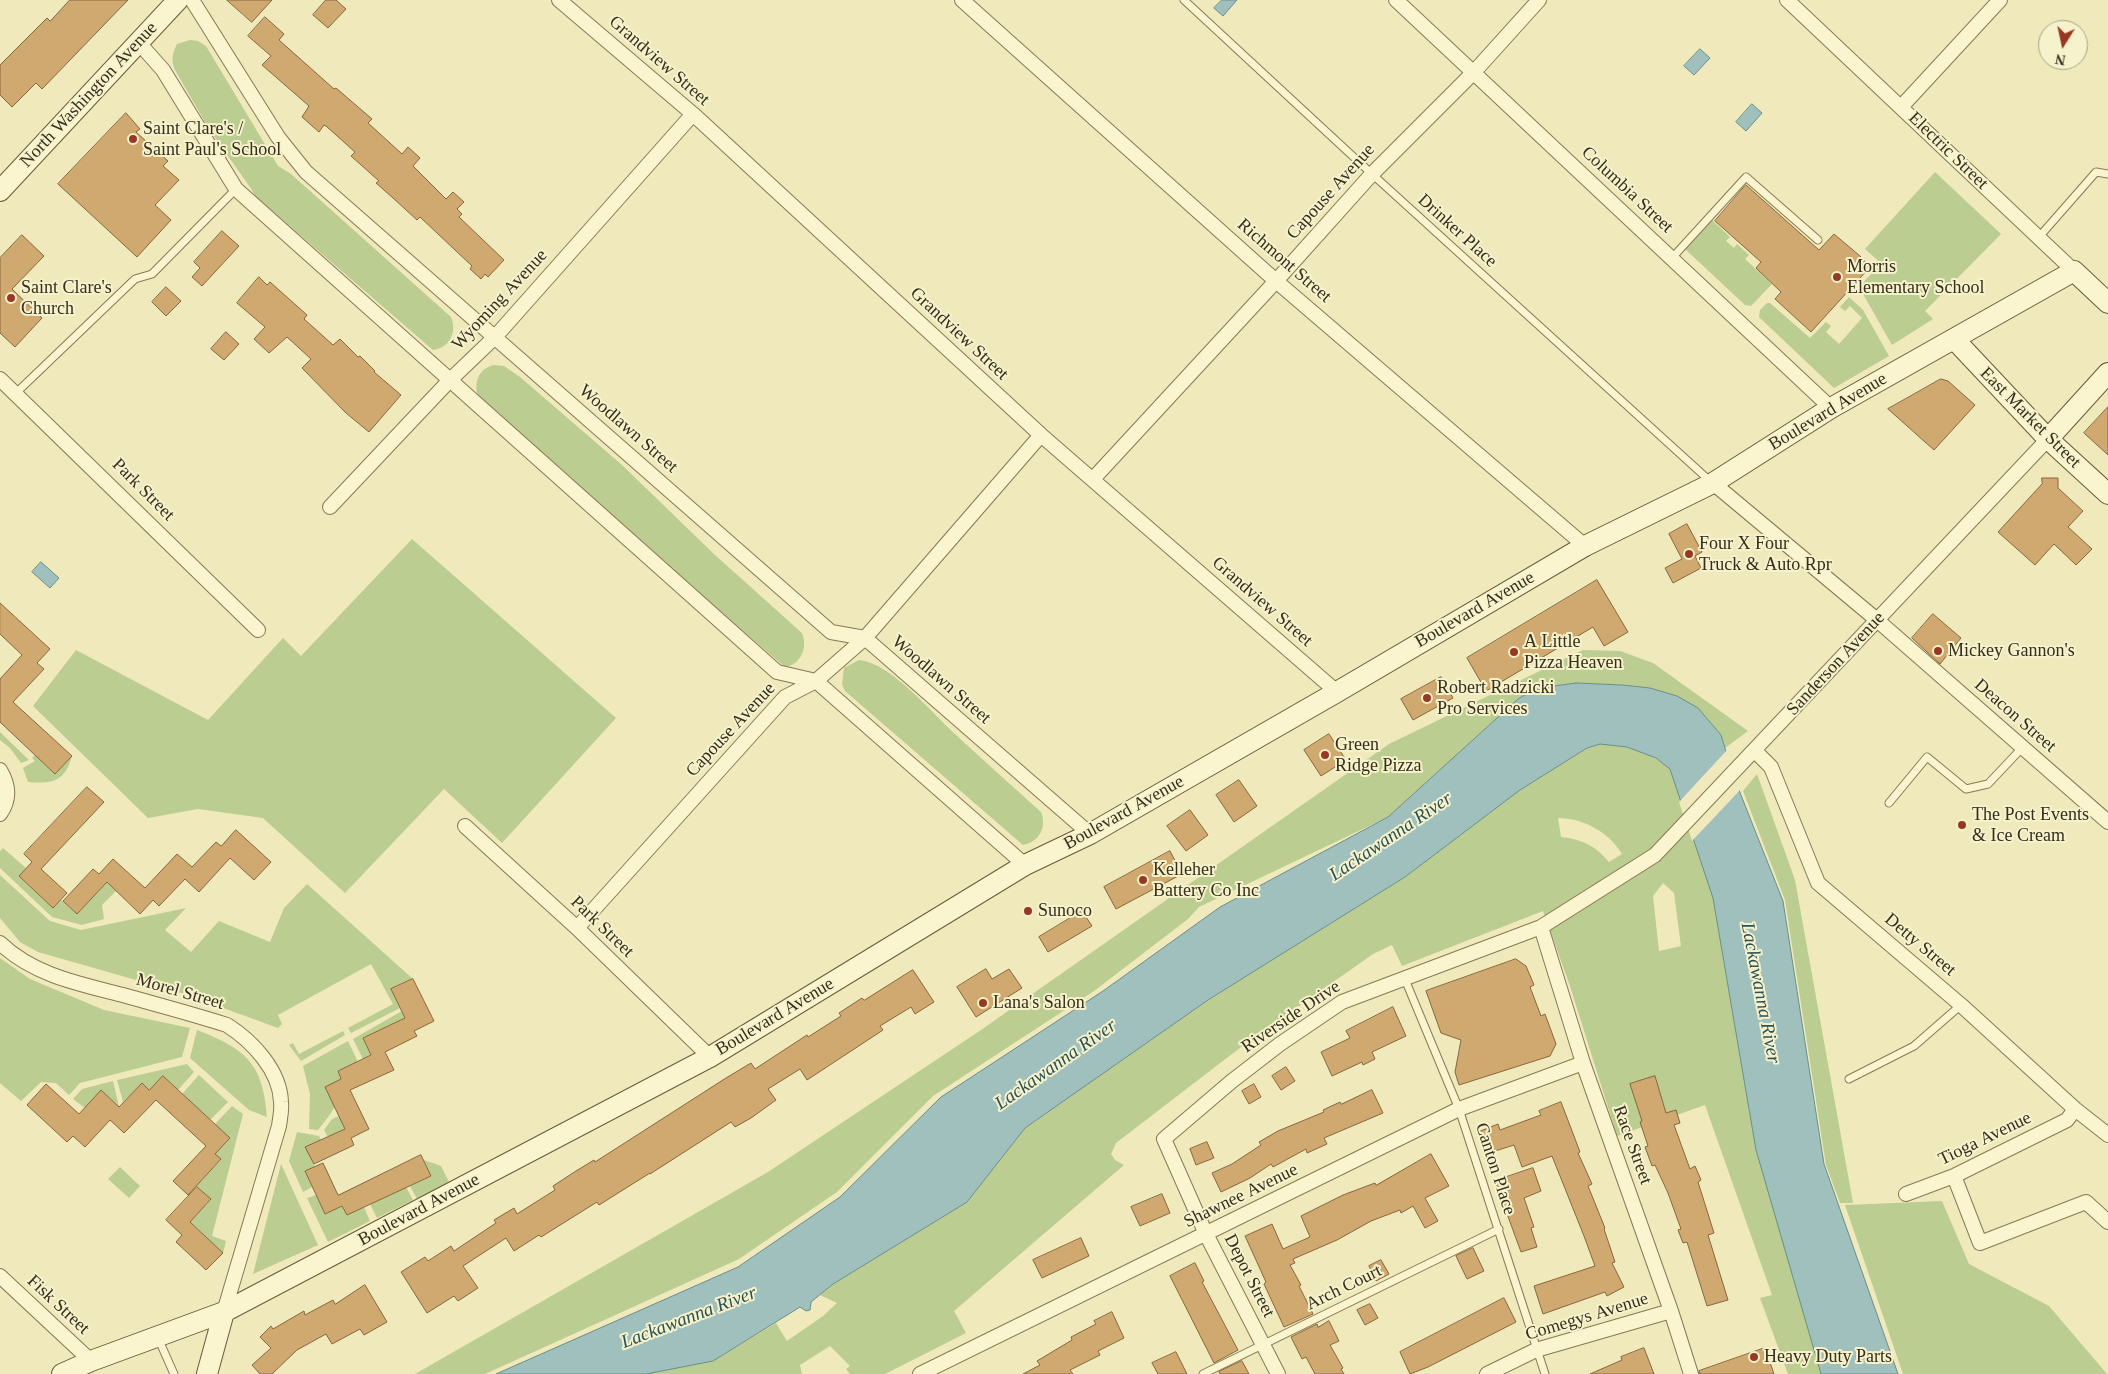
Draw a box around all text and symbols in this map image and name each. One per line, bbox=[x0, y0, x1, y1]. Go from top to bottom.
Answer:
street label: Grandview Street bbox=[604, 11, 714, 111]
street label: North Washington Avenue bbox=[16, 18, 162, 172]
north arrow bbox=[2038, 20, 2088, 70]
text: N bbox=[2054, 51, 2067, 68]
street label: Electric Street bbox=[1904, 108, 1992, 194]
place label: Saint Clare's / Saint Paul's School bbox=[143, 118, 281, 160]
marker: Saint Clare's / Saint Paul's School bbox=[127, 133, 139, 145]
street label: Capouse Avenue bbox=[1282, 140, 1380, 244]
street label: Columbia Street bbox=[1577, 142, 1677, 238]
street label: Drinker Place bbox=[1413, 190, 1501, 272]
street label: Richmont Street bbox=[1233, 214, 1335, 308]
street label: Wyoming Avenue bbox=[448, 245, 552, 355]
place label: Morris Elementary School bbox=[1847, 256, 1984, 298]
marker: Morris Elementary School bbox=[1831, 271, 1843, 283]
place label: Saint Clare's Church bbox=[21, 277, 112, 320]
street label: Grandview Street bbox=[905, 283, 1013, 385]
marker: Saint Clare's Church bbox=[5, 292, 17, 304]
street label: East Market Street bbox=[1975, 363, 2085, 473]
street label: Boulevard Avenue bbox=[1765, 368, 1891, 456]
street label: Woodlawn Street bbox=[574, 380, 682, 478]
street label: Park Street bbox=[107, 454, 179, 526]
place label: Four X Four Truck & Auto Rpr bbox=[1699, 533, 1832, 576]
marker: Four X Four Truck & Auto Rpr bbox=[1683, 548, 1695, 560]
street label: Grandview Street bbox=[1207, 552, 1317, 652]
street label: Boulevard Avenue bbox=[1412, 567, 1538, 653]
street label: Sanderson Avenue bbox=[1782, 608, 1890, 720]
street label: Woodlawn Street bbox=[887, 631, 995, 729]
place label: A Little Pizza Heaven bbox=[1524, 631, 1622, 674]
place label: Mickey Gannon's bbox=[1948, 640, 2075, 662]
marker: Mickey Gannon's bbox=[1932, 645, 1944, 657]
marker: A Little Pizza Heaven bbox=[1508, 646, 1520, 658]
street label: Deacon Street bbox=[1970, 675, 2060, 757]
place label: Robert Radzicki Pro Services bbox=[1437, 677, 1554, 720]
street label: Capouse Avenue bbox=[682, 678, 780, 782]
marker: Robert Radzicki Pro Services bbox=[1421, 692, 1433, 704]
place label: Green Ridge Pizza bbox=[1335, 734, 1421, 776]
marker: Green Ridge Pizza bbox=[1319, 749, 1331, 761]
street label: Boulevard Avenue bbox=[1060, 771, 1188, 855]
water label: Lackawanna River bbox=[1325, 788, 1457, 886]
place label: The Post Events & Ice Cream bbox=[1972, 804, 2089, 846]
marker: The Post Events & Ice Cream bbox=[1956, 819, 1968, 831]
place label: Kelleher Battery Co Inc bbox=[1153, 859, 1259, 902]
marker: Kelleher Battery Co Inc bbox=[1137, 874, 1149, 886]
street label: Park Street bbox=[566, 892, 638, 962]
place label: Sunoco bbox=[1038, 900, 1092, 922]
marker: Sunoco bbox=[1022, 905, 1034, 917]
street label: Detty Street bbox=[1880, 909, 1960, 981]
water label: Lackawanna River bbox=[1735, 921, 1785, 1065]
street label: Morel Street bbox=[134, 969, 226, 1015]
street label: Boulevard Avenue bbox=[712, 973, 838, 1061]
street label: Riverside Drive bbox=[1238, 976, 1344, 1058]
place label: Lana's Salon bbox=[993, 992, 1085, 1014]
marker: Lana's Salon bbox=[977, 997, 989, 1009]
water label: Lackawanna River bbox=[991, 1015, 1121, 1115]
street label: Race Street bbox=[1608, 1103, 1656, 1187]
street label: Tioga Avenue bbox=[1935, 1107, 2035, 1171]
street label: Canton Place bbox=[1470, 1120, 1520, 1218]
street label: Shawnee Avenue bbox=[1180, 1159, 1302, 1233]
street label: Boulevard Avenue bbox=[355, 1169, 483, 1251]
street label: Depot Street bbox=[1219, 1231, 1279, 1321]
street label: Arch Court bbox=[1303, 1260, 1385, 1316]
street label: Fisk Street bbox=[22, 1271, 94, 1339]
water label: Lackawanna River bbox=[618, 1282, 760, 1354]
street label: Comegys Avenue bbox=[1523, 1288, 1651, 1346]
place label: Heavy Duty Parts bbox=[1764, 1346, 1892, 1368]
marker: Heavy Duty Parts bbox=[1748, 1351, 1760, 1363]

